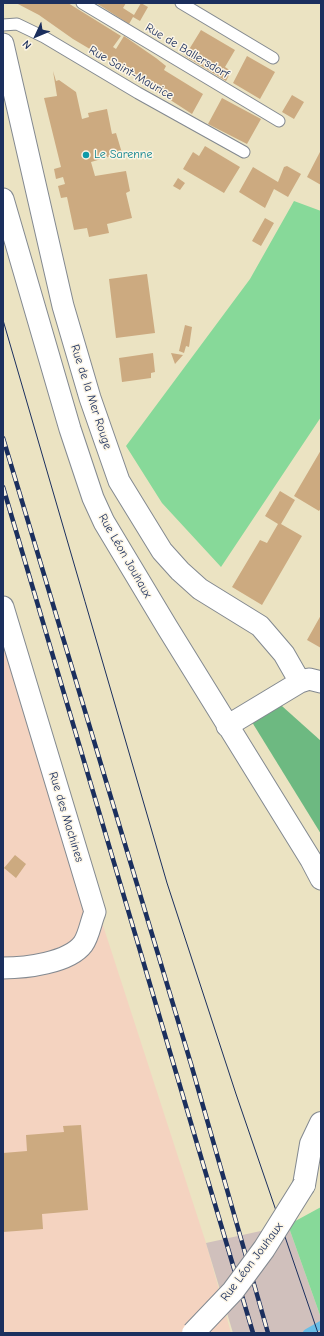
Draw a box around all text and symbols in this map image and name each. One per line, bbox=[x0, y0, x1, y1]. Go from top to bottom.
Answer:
north arrow bbox=[16, 16, 56, 56]
street label: Rue de Ballersdorf bbox=[143, 20, 231, 82]
text: N bbox=[20, 38, 34, 52]
street label: Rue Saint-Maurice bbox=[86, 43, 176, 103]
place label: Le Sarenne bbox=[94, 148, 152, 162]
marker: Le Sarenne bbox=[81, 150, 91, 160]
street label: Rue de la Mer Rouge bbox=[67, 343, 115, 451]
street label: Rue Léon Jouhaux bbox=[95, 511, 155, 601]
street label: Rue des Machines bbox=[45, 770, 87, 864]
street label: Rue Léon Jouhaux bbox=[218, 1220, 286, 1304]

